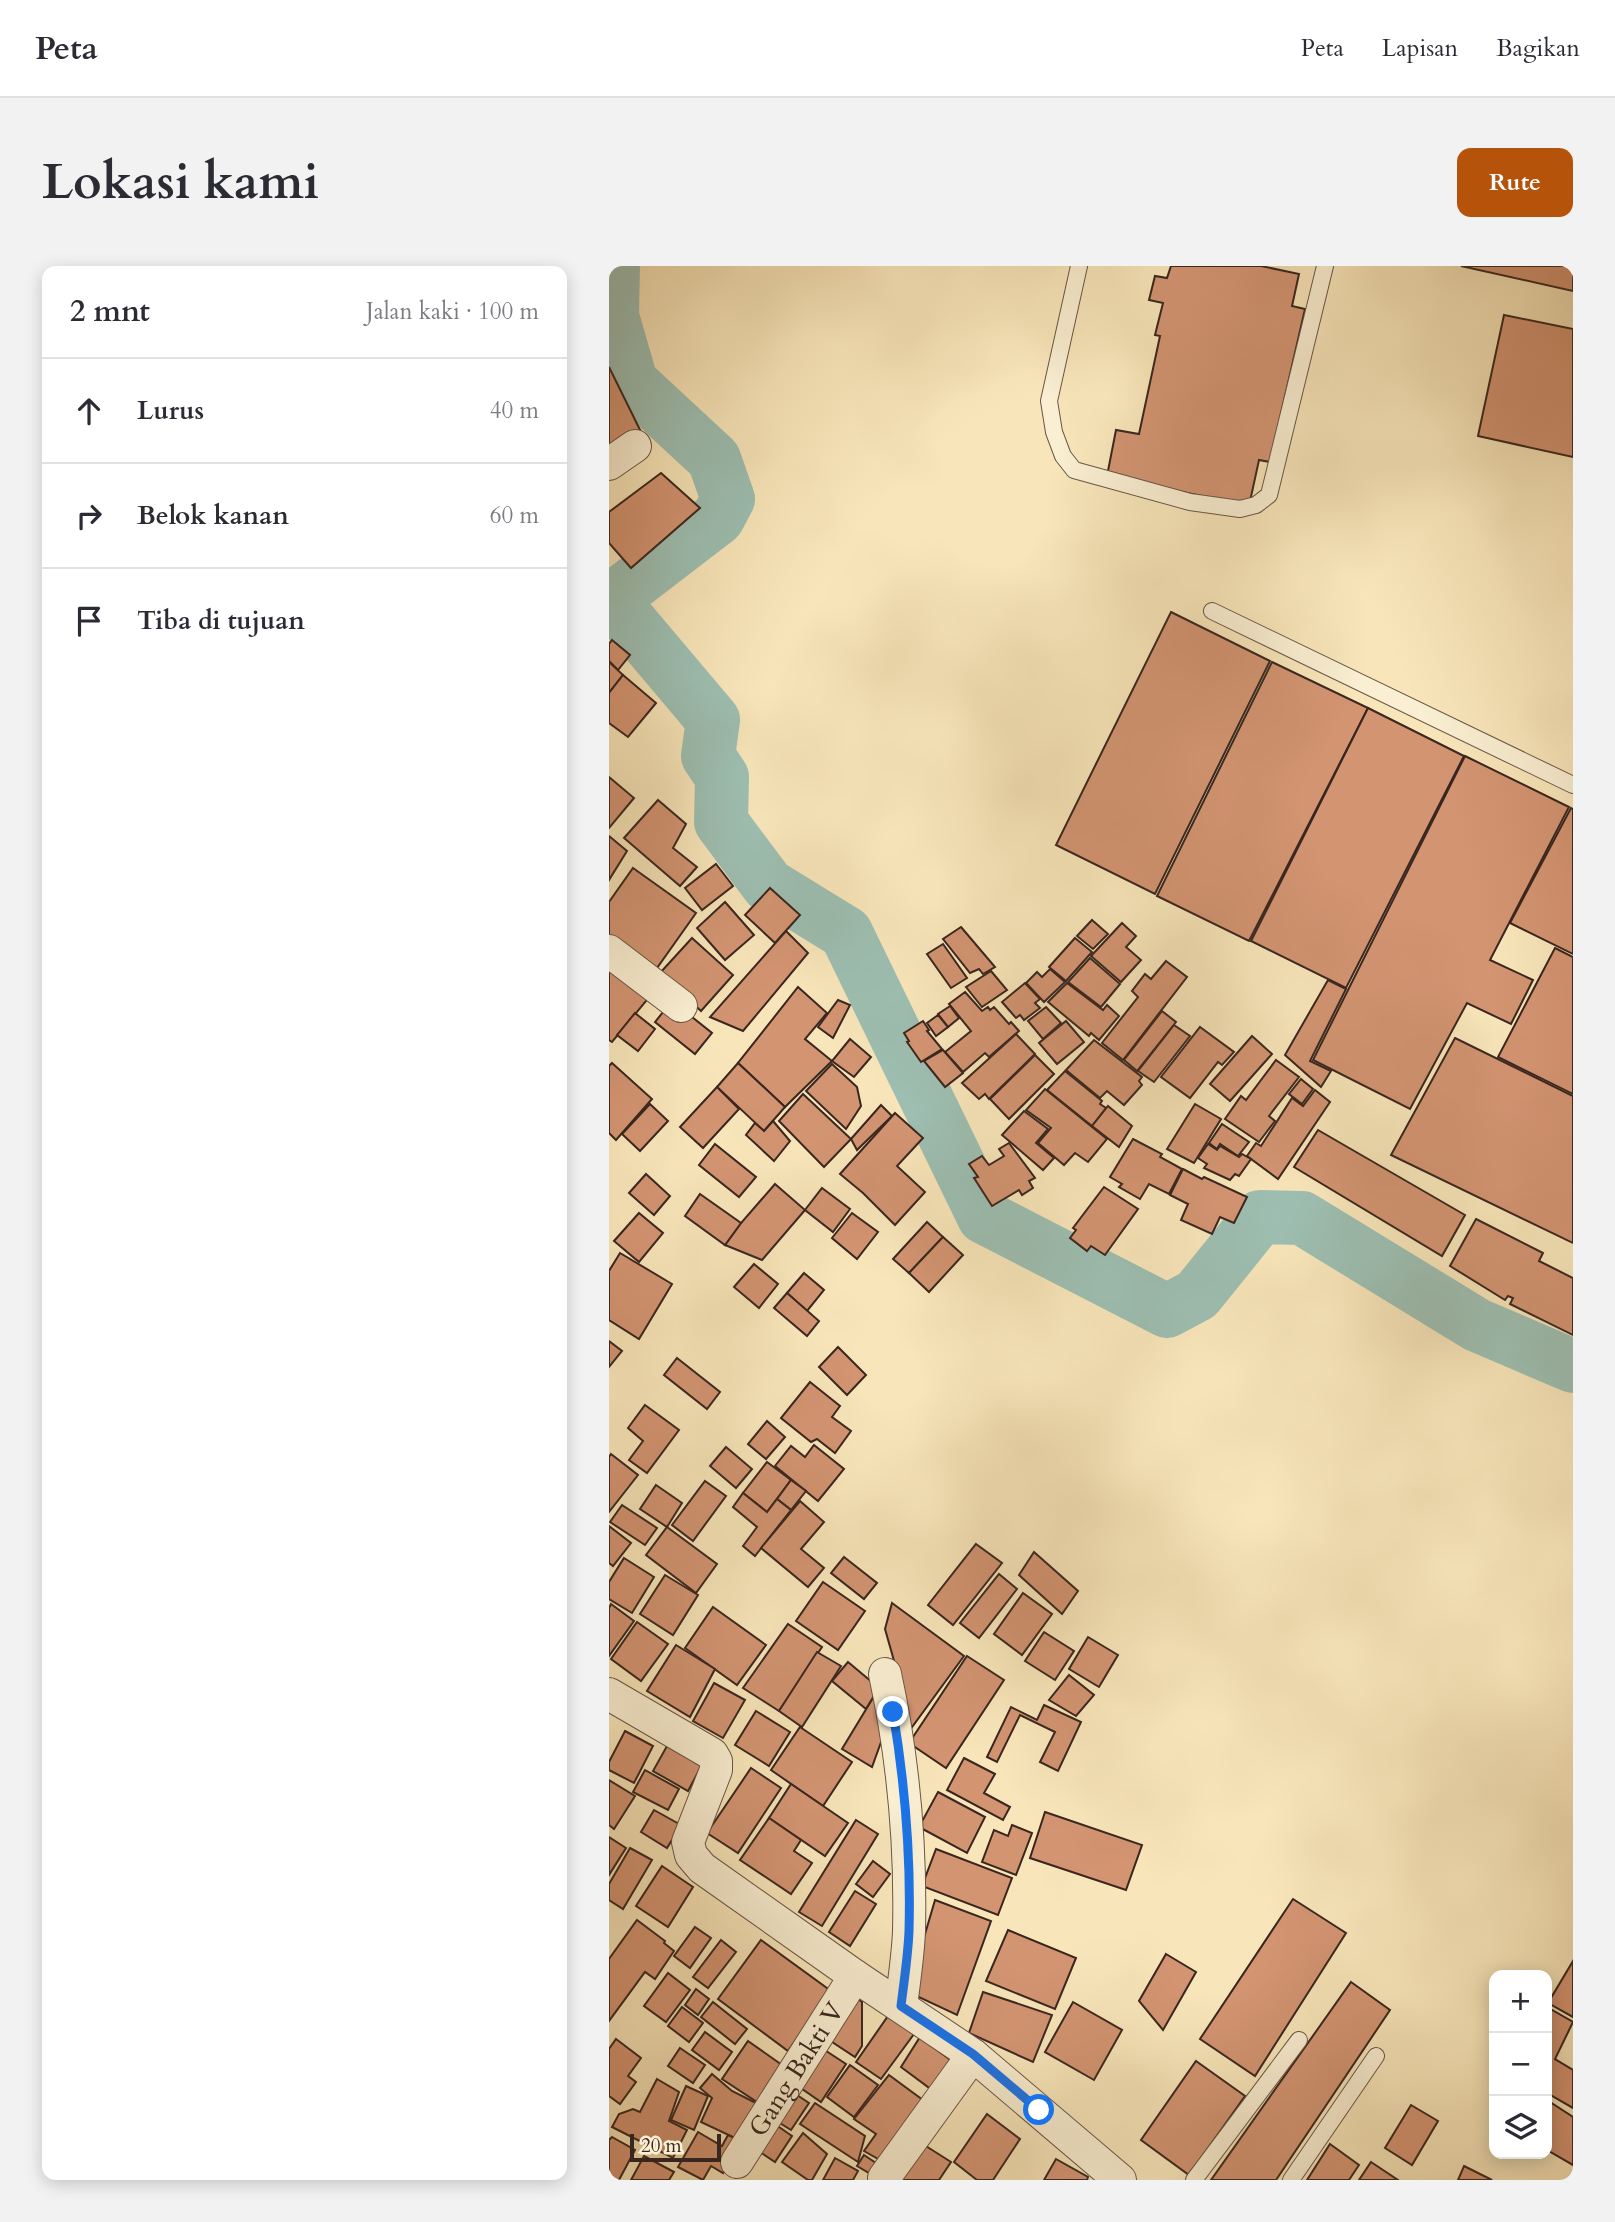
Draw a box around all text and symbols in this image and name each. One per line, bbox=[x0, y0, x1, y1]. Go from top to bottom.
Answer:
text: Peta bbox=[35, 26, 98, 71]
text: Peta bbox=[1301, 32, 1344, 65]
text: Lapisan bbox=[1382, 32, 1458, 65]
text: Bagikan bbox=[1496, 32, 1580, 65]
button: Rute bbox=[1457, 148, 1573, 217]
text: Lokasi kami bbox=[42, 149, 319, 216]
text: 2 mnt bbox=[70, 291, 150, 332]
text: Jalan kaki · 100 m bbox=[366, 296, 539, 327]
icon: ahead bbox=[70, 392, 108, 430]
text: Lurus bbox=[137, 393, 204, 428]
text: 40 m bbox=[490, 395, 539, 426]
icon: right bbox=[70, 497, 108, 535]
text: Belok kanan bbox=[137, 498, 289, 533]
text: 60 m bbox=[490, 500, 539, 531]
icon: arrive bbox=[70, 602, 108, 640]
text: Tiba di tujuan bbox=[137, 603, 305, 638]
route end bbox=[877, 1696, 908, 1727]
map controls bbox=[1489, 1970, 1552, 2159]
button: + bbox=[1489, 1970, 1552, 2033]
street label: Gang Bakti V bbox=[740, 1995, 852, 2143]
button: − bbox=[1489, 2033, 1552, 2096]
route start bbox=[1023, 2094, 1054, 2125]
button: layers bbox=[1489, 2096, 1552, 2159]
scale bar bbox=[630, 2131, 721, 2163]
text: 20 m bbox=[641, 2133, 682, 2159]

